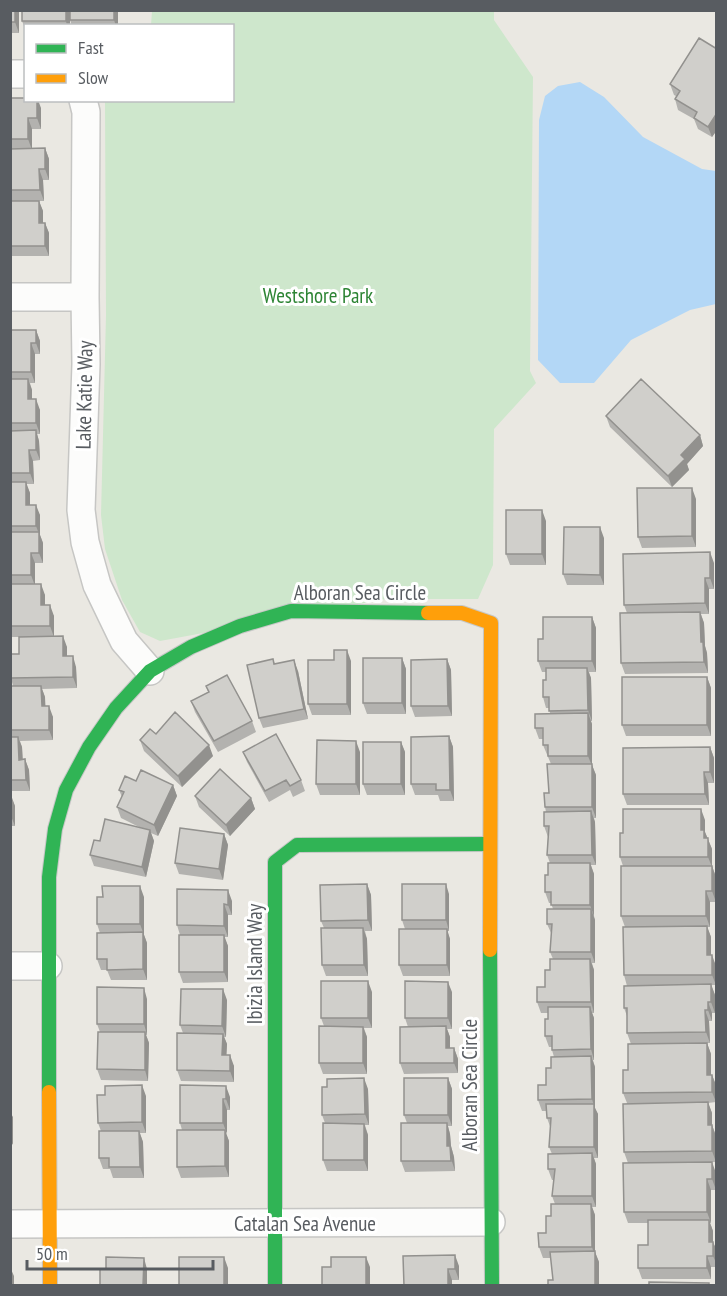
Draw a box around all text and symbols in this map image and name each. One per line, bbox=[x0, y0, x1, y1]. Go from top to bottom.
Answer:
legend bbox=[24, 24, 234, 102]
text: Fast bbox=[78, 36, 104, 59]
text: Slow bbox=[78, 66, 109, 89]
park label: Westshore Park bbox=[263, 282, 373, 309]
street label: Lake Katie Way bbox=[70, 340, 98, 450]
street label: Alboran Sea Circle bbox=[294, 579, 426, 606]
street label: Ibizia Island Way bbox=[241, 903, 268, 1024]
street label: Alboran Sea Circle bbox=[456, 1019, 483, 1151]
street label: Catalan Sea Avenue bbox=[234, 1210, 376, 1237]
scale bar bbox=[27, 1233, 213, 1271]
text: 50 m bbox=[36, 1242, 68, 1265]

